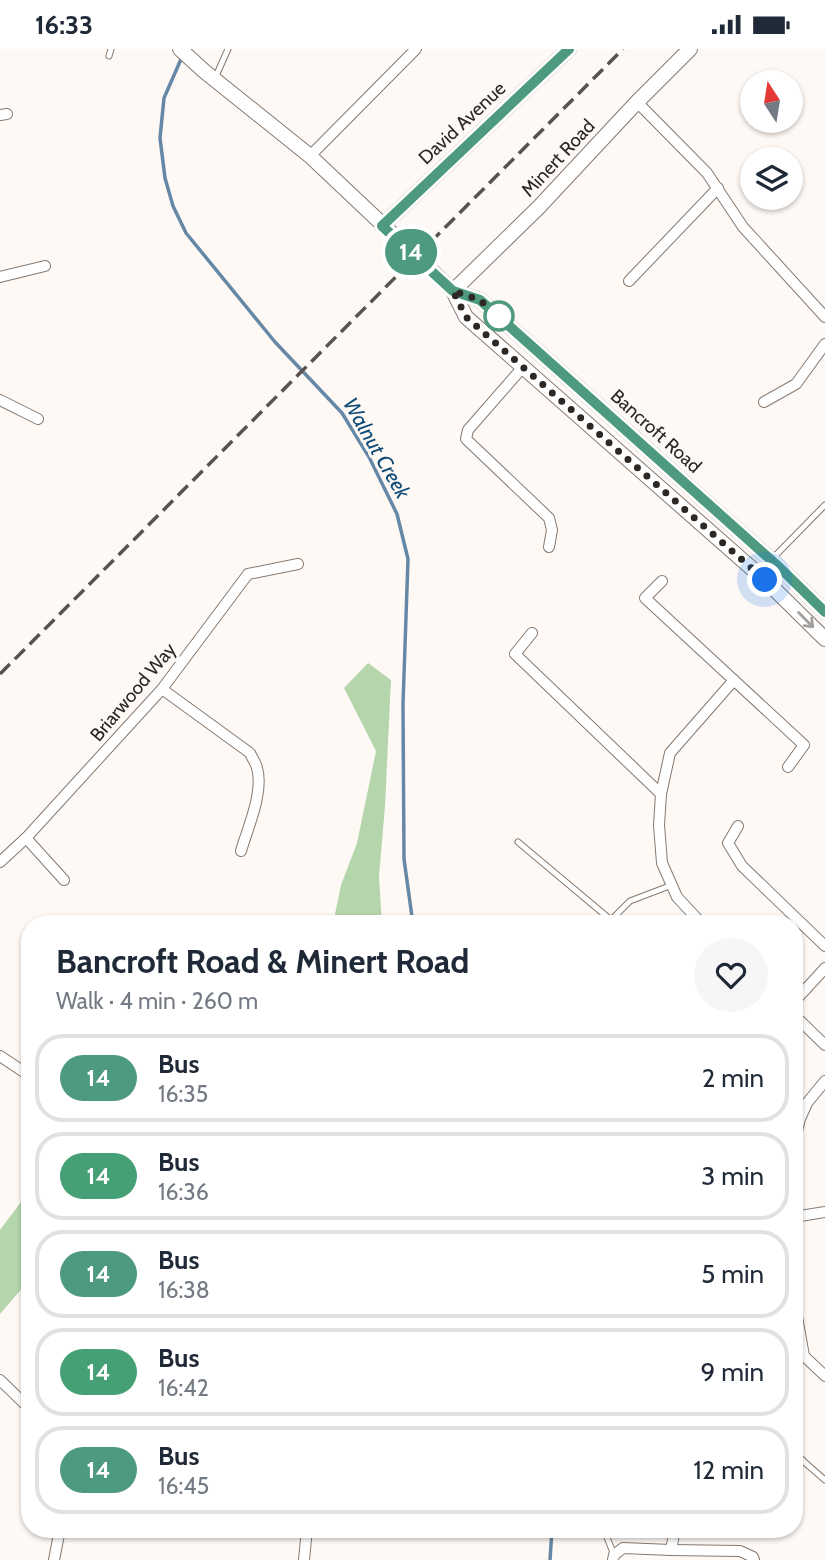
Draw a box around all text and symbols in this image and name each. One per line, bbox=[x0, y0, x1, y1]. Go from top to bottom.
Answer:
text: 16:33 bbox=[35, 9, 93, 41]
north arrow bbox=[740, 70, 803, 133]
map controls bbox=[740, 70, 803, 210]
street label: David Avenue bbox=[414, 77, 511, 169]
street label: Minert Road bbox=[516, 114, 600, 202]
button: layers bbox=[740, 147, 803, 210]
line badge: 14 bbox=[380, 229, 443, 275]
text: 14 bbox=[399, 237, 423, 266]
unlabelled marker bbox=[484, 301, 514, 331]
street label: Bancroft Road bbox=[606, 384, 706, 478]
water label: Walnut Creek bbox=[338, 393, 416, 504]
your location bbox=[747, 562, 782, 597]
one-way arrow bbox=[797, 612, 814, 629]
street label: Briarwood Way bbox=[85, 638, 181, 746]
button: heart bbox=[694, 938, 768, 1012]
text: Bancroft Road & Minert Road bbox=[56, 941, 469, 981]
text: Walk · 4 min · 260 m bbox=[56, 987, 258, 1015]
text: Bus bbox=[158, 1048, 199, 1080]
text: 2 min bbox=[702, 1062, 764, 1094]
text: 14 bbox=[87, 1063, 110, 1092]
text: 16:35 bbox=[158, 1080, 208, 1108]
text: Bus bbox=[158, 1146, 199, 1178]
text: 3 min bbox=[701, 1160, 764, 1192]
text: 14 bbox=[87, 1161, 110, 1190]
text: 16:36 bbox=[158, 1178, 209, 1206]
text: Bus bbox=[158, 1244, 199, 1276]
text: 5 min bbox=[701, 1258, 764, 1290]
text: 14 bbox=[87, 1259, 110, 1288]
text: 16:38 bbox=[158, 1276, 210, 1304]
text: Bus bbox=[158, 1342, 199, 1374]
text: 9 min bbox=[701, 1356, 764, 1388]
text: 14 bbox=[87, 1357, 110, 1386]
text: 16:42 bbox=[158, 1374, 209, 1402]
text: Bus bbox=[158, 1440, 199, 1472]
text: 12 min bbox=[693, 1454, 764, 1486]
text: 14 bbox=[87, 1455, 110, 1484]
text: 16:45 bbox=[158, 1472, 209, 1500]

